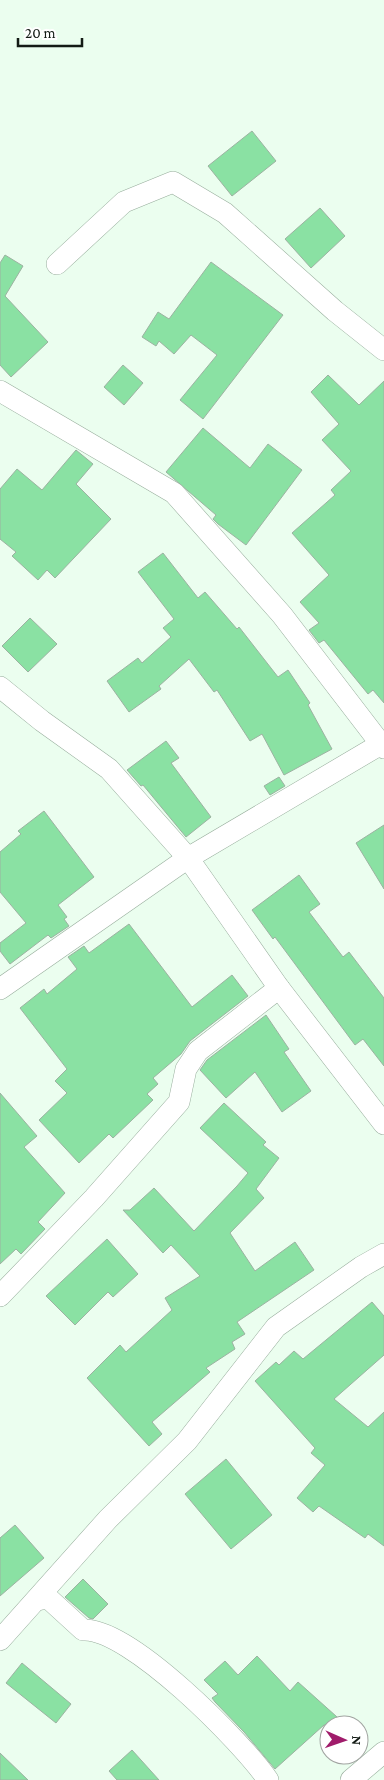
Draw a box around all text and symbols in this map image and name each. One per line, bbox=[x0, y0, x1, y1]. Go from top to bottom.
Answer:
scale bar bbox=[18, 15, 81, 47]
text: 20 m bbox=[25, 25, 56, 41]
north arrow bbox=[319, 1715, 369, 1765]
text: N bbox=[349, 1735, 365, 1746]

